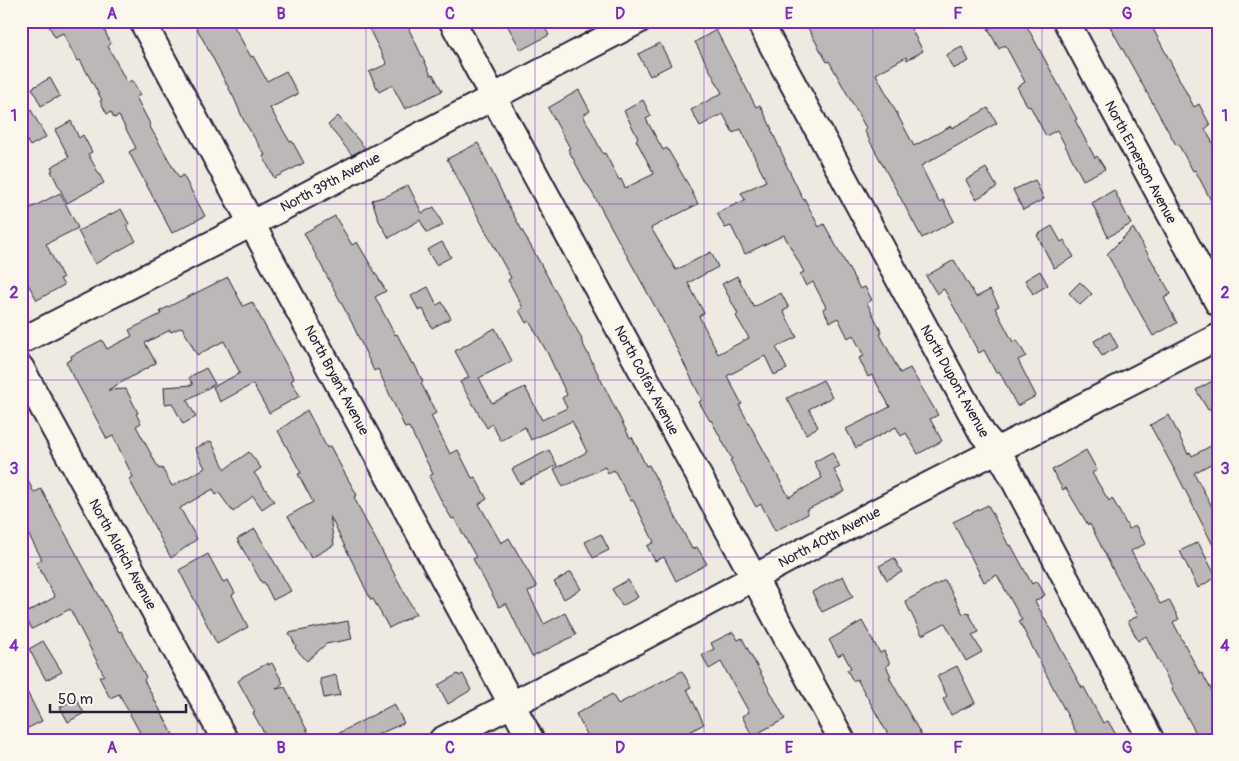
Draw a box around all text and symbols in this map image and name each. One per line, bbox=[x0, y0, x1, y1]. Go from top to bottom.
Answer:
text: A bbox=[107, 4, 118, 24]
text: B bbox=[276, 4, 286, 24]
text: C bbox=[445, 4, 455, 24]
text: D bbox=[615, 4, 625, 24]
text: E bbox=[785, 4, 794, 24]
text: F bbox=[953, 4, 963, 24]
text: G bbox=[1122, 4, 1133, 24]
street label: North Emerson Avenue bbox=[1101, 98, 1180, 227]
text: 1 bbox=[11, 106, 17, 126]
text: 1 bbox=[1222, 106, 1228, 126]
street label: North 39th Avenue bbox=[277, 149, 383, 216]
text: 2 bbox=[10, 283, 19, 303]
text: 2 bbox=[1221, 283, 1230, 303]
street label: North Dupont Avenue bbox=[917, 322, 993, 441]
street label: North Bryant Avenue bbox=[300, 323, 373, 438]
street label: North Colfax Avenue bbox=[611, 323, 683, 438]
text: 3 bbox=[10, 459, 19, 479]
text: 3 bbox=[1221, 459, 1230, 479]
street label: North Aldrich Avenue bbox=[85, 496, 160, 613]
street label: North 40th Avenue bbox=[775, 503, 883, 572]
text: 4 bbox=[9, 636, 19, 656]
text: 4 bbox=[1220, 636, 1230, 656]
scale bar bbox=[50, 681, 186, 713]
text: 50 m bbox=[58, 690, 93, 709]
text: A bbox=[107, 738, 118, 758]
text: B bbox=[276, 738, 286, 758]
text: C bbox=[445, 738, 455, 758]
text: D bbox=[615, 738, 625, 758]
text: E bbox=[785, 738, 794, 758]
text: F bbox=[953, 738, 963, 758]
text: G bbox=[1122, 738, 1133, 758]

